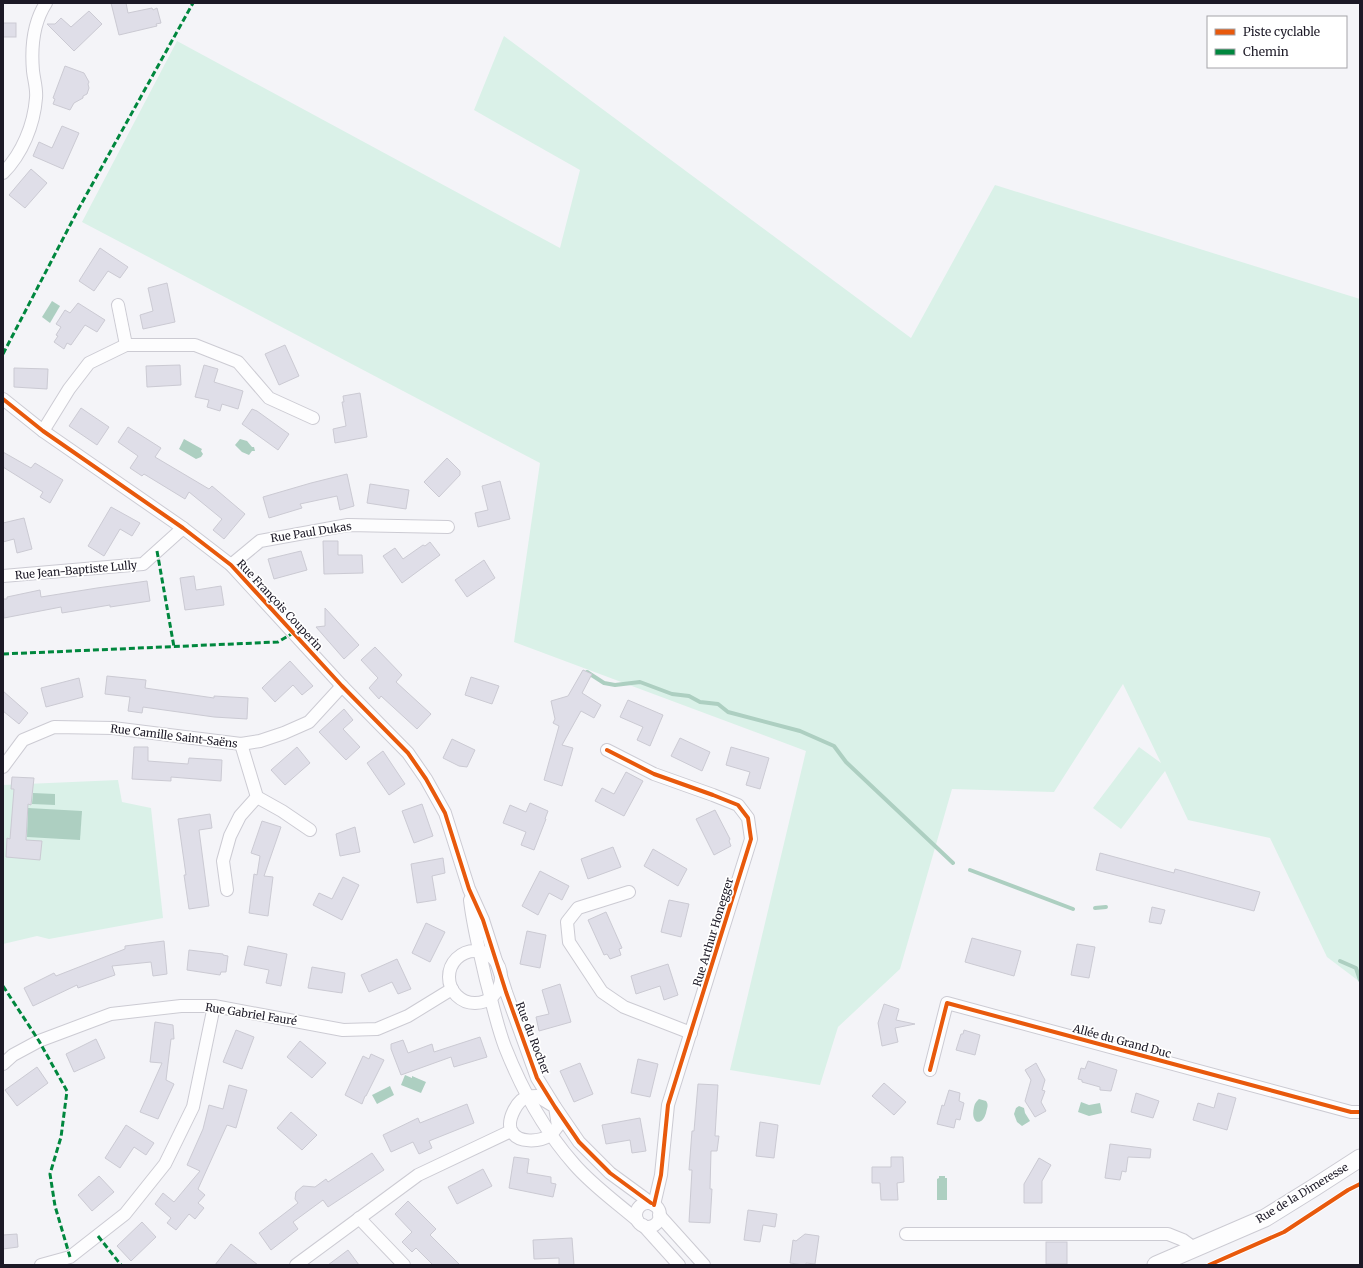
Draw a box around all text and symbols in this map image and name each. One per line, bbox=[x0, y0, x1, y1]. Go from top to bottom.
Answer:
legend bbox=[1207, 16, 1347, 68]
text: Piste cyclable bbox=[1243, 24, 1320, 39]
text: Chemin bbox=[1243, 44, 1289, 59]
street label: Rue Paul Dukas bbox=[270, 519, 352, 545]
street label: Rue François Couperin bbox=[234, 557, 326, 654]
street label: Rue Jean-Baptiste Lully bbox=[14, 558, 138, 582]
street label: Rue Camille Saint-Saëns bbox=[110, 721, 238, 751]
street label: Rue Arthur Honegger bbox=[690, 876, 736, 988]
street label: Rue Gabriel Fauré bbox=[204, 1000, 298, 1028]
street label: Rue du Rocher bbox=[513, 1000, 553, 1076]
street label: Allée du Grand Duc bbox=[1070, 1021, 1173, 1061]
street label: Rue de la Dimeresse bbox=[1253, 1160, 1351, 1226]

